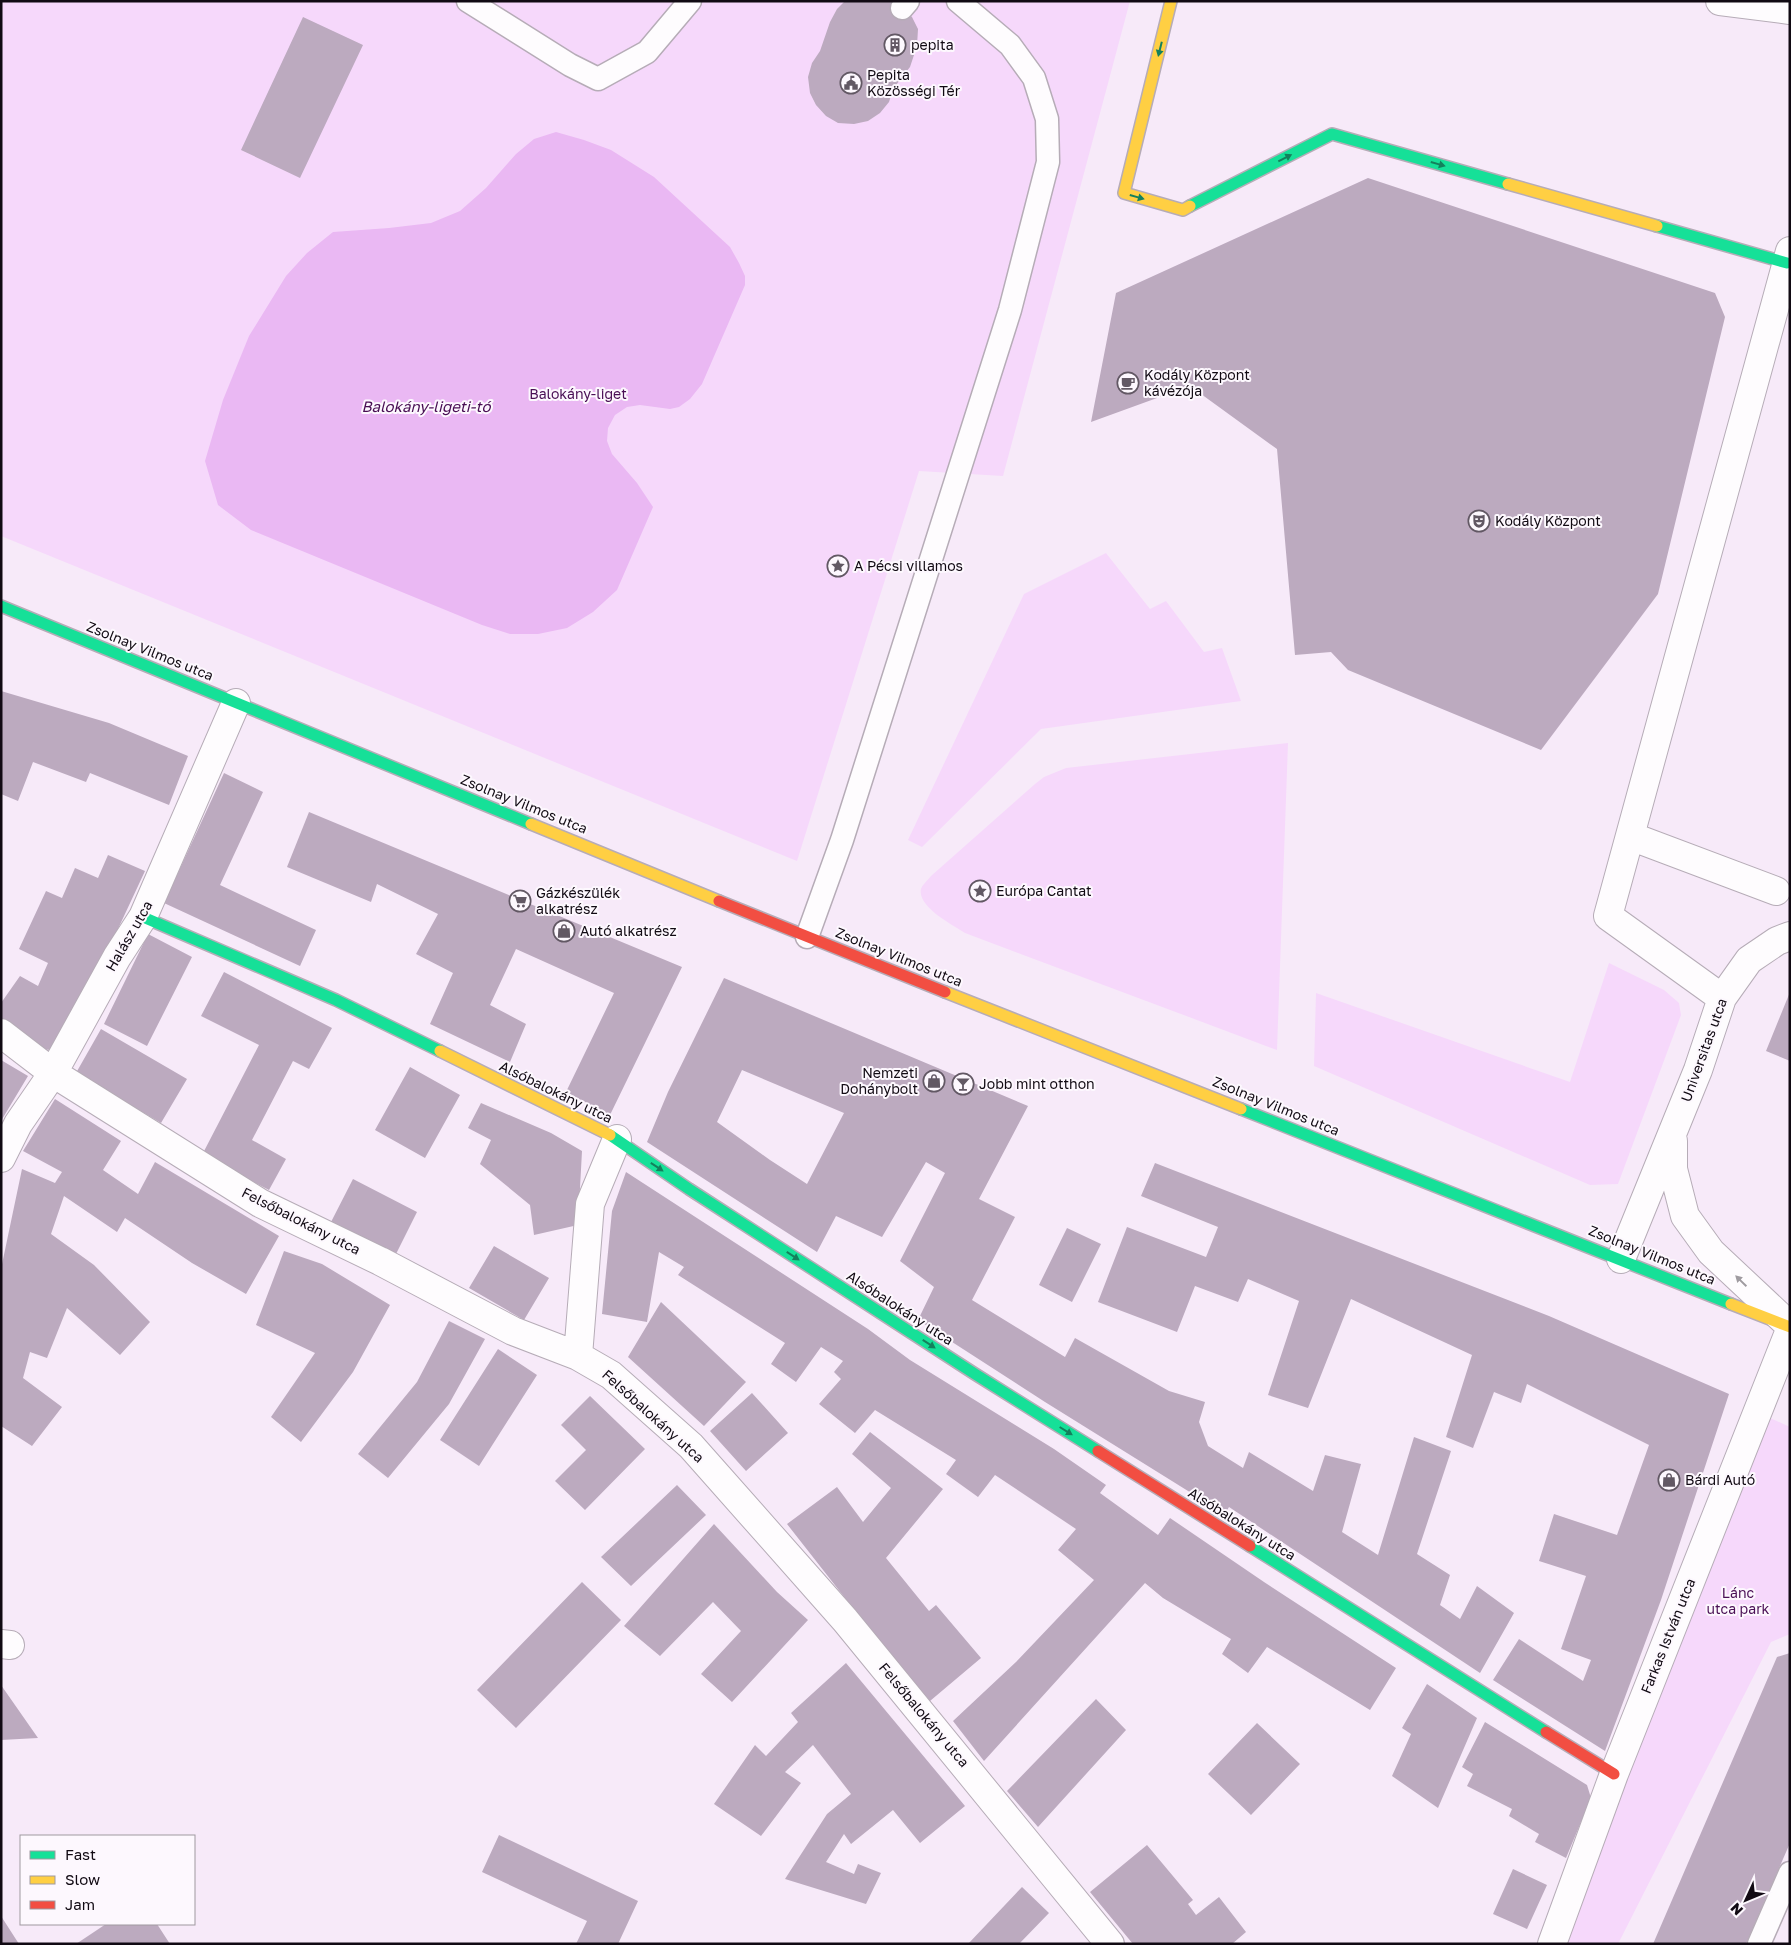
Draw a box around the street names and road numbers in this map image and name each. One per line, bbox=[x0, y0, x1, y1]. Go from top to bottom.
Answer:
street label: Zsolnay Vilmos utca bbox=[84, 617, 216, 684]
street label: Zsolnay Vilmos utca bbox=[458, 770, 590, 837]
street label: Halász utca bbox=[102, 897, 156, 974]
street label: Zsolnay Vilmos utca bbox=[833, 923, 965, 990]
street label: Universitas utca bbox=[1677, 996, 1730, 1104]
street label: Alsóbalokány utca bbox=[497, 1057, 616, 1126]
street label: Zsolnay Vilmos utca bbox=[1210, 1072, 1342, 1139]
street label: Felsőbalokány utca bbox=[239, 1183, 363, 1258]
street label: Zsolnay Vilmos utca bbox=[1586, 1221, 1718, 1288]
street label: Alsóbalokány utca bbox=[844, 1267, 957, 1348]
street label: Felsőbalokány utca bbox=[599, 1366, 708, 1466]
street label: Alsóbalokány utca bbox=[1185, 1484, 1299, 1564]
street label: Farkas István utca bbox=[1637, 1576, 1698, 1696]
street label: Felsőbalokány utca bbox=[876, 1659, 973, 1770]

